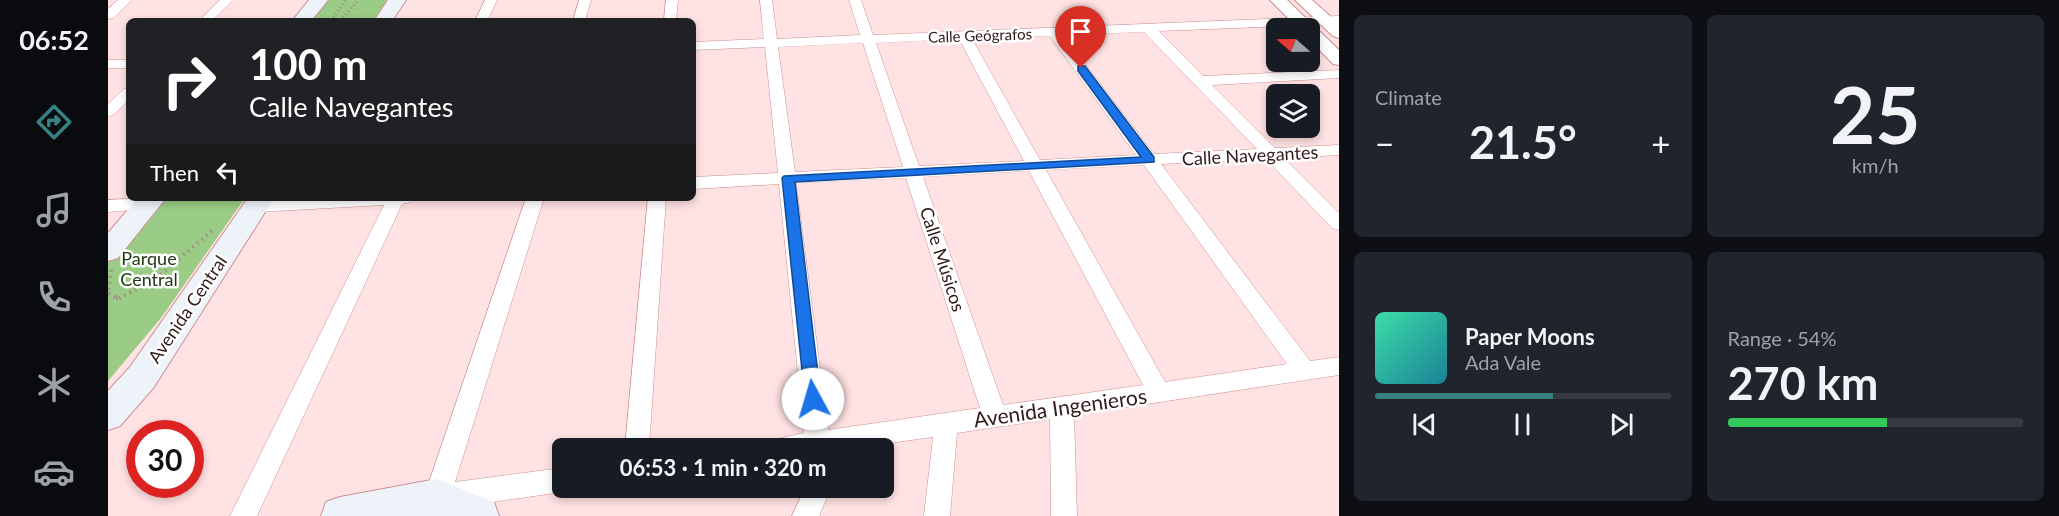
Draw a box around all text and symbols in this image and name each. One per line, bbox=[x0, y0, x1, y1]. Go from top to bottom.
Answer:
pin bbox=[1055, 6, 1106, 68]
icon: arrive bbox=[1064, 15, 1097, 48]
north arrow bbox=[1266, 18, 1320, 72]
map controls bbox=[1266, 18, 1320, 138]
text: 06:52 bbox=[19, 23, 89, 56]
street label: Calle Geógrafos bbox=[928, 24, 1032, 46]
text: 100 m bbox=[249, 39, 367, 89]
icon: right bbox=[150, 42, 228, 120]
text: 25 bbox=[1830, 67, 1920, 161]
button: layers bbox=[1266, 84, 1320, 138]
text: Climate bbox=[1375, 85, 1442, 109]
text: Calle Navegantes bbox=[249, 90, 453, 123]
icon: directions bbox=[33, 101, 75, 143]
text: 21.5° bbox=[1469, 115, 1577, 169]
text: − bbox=[1375, 123, 1394, 163]
text: + bbox=[1651, 123, 1671, 163]
street label: Calle Navegantes bbox=[1181, 140, 1319, 170]
text: km/h bbox=[1852, 153, 1899, 177]
icon: left bbox=[211, 156, 244, 189]
text: Then bbox=[150, 159, 199, 186]
icon: music bbox=[33, 189, 75, 231]
street label: Calle Músicos bbox=[916, 204, 970, 314]
park label: Parque Central bbox=[120, 247, 178, 290]
street label: Avenida Central bbox=[143, 251, 231, 367]
icon: phone bbox=[33, 276, 75, 318]
text: Paper Moons bbox=[1465, 323, 1595, 350]
text: Range · 54% bbox=[1728, 326, 1836, 350]
text: Ada Vale bbox=[1465, 350, 1541, 374]
text: 270 km bbox=[1728, 356, 1878, 410]
icon: climate bbox=[33, 364, 75, 406]
position arrow bbox=[781, 367, 845, 431]
street label: Avenida Ingenieros bbox=[972, 382, 1148, 432]
icon: previous bbox=[1408, 408, 1441, 441]
icon: pause bbox=[1506, 408, 1539, 441]
icon: next bbox=[1605, 408, 1638, 441]
speed limit sign: 30 bbox=[126, 420, 204, 498]
icon: car bbox=[33, 451, 75, 493]
text: 06:53 · 1 min · 320 m bbox=[620, 454, 826, 481]

